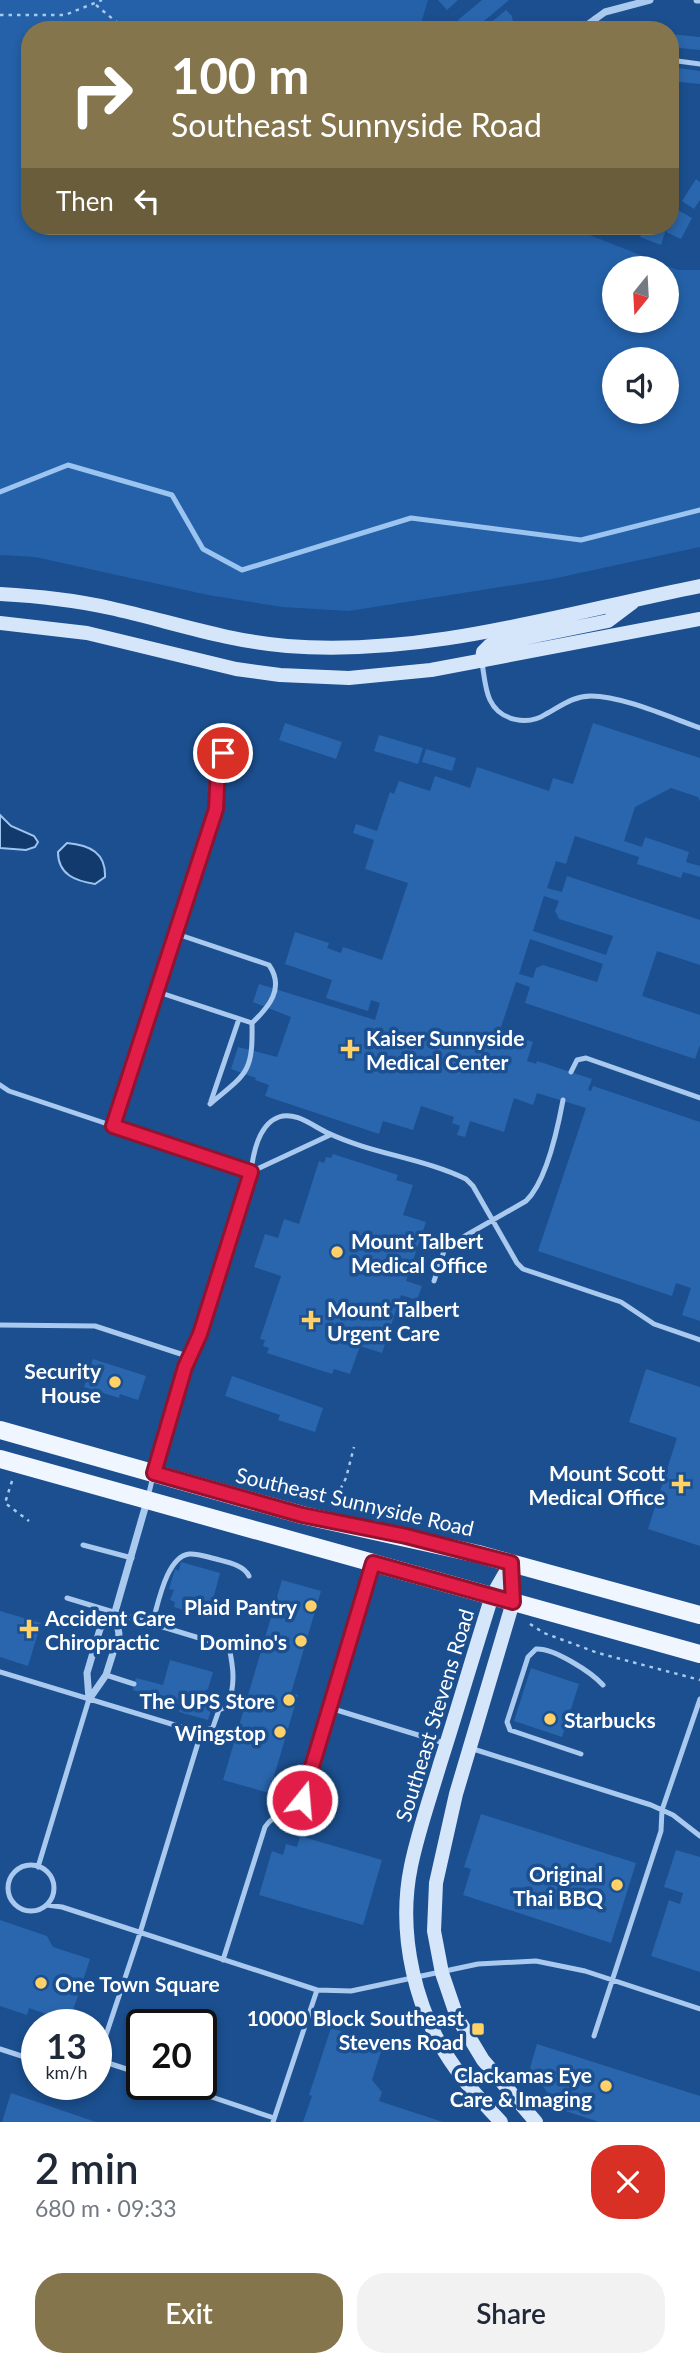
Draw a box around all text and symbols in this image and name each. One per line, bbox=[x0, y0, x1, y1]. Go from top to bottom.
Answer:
text: 100 m bbox=[171, 46, 309, 104]
icon: right bbox=[56, 49, 147, 140]
text: Southeast Sunnyside Road bbox=[171, 105, 542, 144]
icon: left bbox=[128, 182, 166, 220]
text: Then bbox=[56, 185, 114, 217]
north arrow bbox=[602, 256, 679, 332]
map controls bbox=[602, 256, 679, 424]
button: sound bbox=[602, 347, 679, 424]
pin bbox=[193, 723, 253, 783]
icon: arrive bbox=[204, 734, 242, 772]
place label: Kaiser Sunnyside Medical Center bbox=[366, 1025, 524, 1074]
marker: Kaiser Sunnyside Medical Center bbox=[340, 1039, 360, 1059]
place label: Mount Talbert Medical Office bbox=[351, 1228, 488, 1277]
marker: Mount Talbert Medical Office bbox=[329, 1244, 345, 1260]
place label: Mount Talbert Urgent Care bbox=[327, 1296, 460, 1345]
marker: Mount Talbert Urgent Care bbox=[301, 1310, 321, 1330]
place label: Security House bbox=[24, 1358, 102, 1407]
marker: Security House bbox=[107, 1374, 123, 1390]
place label: Mount Scott Medical Office bbox=[529, 1460, 665, 1509]
street label: Southeast Sunnyside Road bbox=[234, 1461, 476, 1541]
marker: Mount Scott Medical Office bbox=[671, 1474, 691, 1494]
place label: Plaid Pantry bbox=[184, 1594, 298, 1619]
marker: Plaid Pantry bbox=[303, 1598, 319, 1614]
place label: Accident Care Chiropractic bbox=[44, 1605, 176, 1654]
street label: Southeast Stevens Road bbox=[390, 1605, 478, 1825]
marker: Accident Care Chiropractic bbox=[19, 1619, 39, 1639]
place label: Domino's bbox=[199, 1629, 287, 1654]
marker: Domino's bbox=[293, 1633, 309, 1649]
place label: The UPS Store bbox=[140, 1688, 275, 1713]
marker: The UPS Store bbox=[281, 1692, 297, 1708]
place label: Starbucks bbox=[564, 1707, 656, 1732]
marker: Starbucks bbox=[542, 1711, 558, 1727]
place label: Wingstop bbox=[175, 1720, 266, 1745]
marker: Wingstop bbox=[272, 1724, 288, 1740]
position arrow bbox=[265, 1763, 339, 1837]
place label: Original Thai BBQ bbox=[513, 1861, 603, 1910]
marker: Original Thai BBQ bbox=[609, 1877, 625, 1893]
place label: One Town Square bbox=[55, 1971, 220, 1996]
marker: One Town Square bbox=[33, 1975, 49, 1991]
place label: 10000 Block Southeast Stevens Road bbox=[247, 2005, 464, 2054]
speed limit sign: 20 bbox=[126, 2009, 217, 2100]
marker: 10000 Block Southeast Stevens Road bbox=[470, 2021, 486, 2037]
text: 13 bbox=[46, 2024, 87, 2066]
text: km/h bbox=[45, 2061, 88, 2083]
place label: Clackamas Eye Care & Imaging bbox=[450, 2062, 592, 2111]
marker: Clackamas Eye Care & Imaging bbox=[598, 2078, 614, 2094]
text: 2 min bbox=[35, 2143, 139, 2193]
button: close bbox=[591, 2145, 665, 2219]
text: 680 m · 09:33 bbox=[35, 2194, 177, 2222]
button: Exit bbox=[35, 2273, 343, 2353]
button: Share bbox=[357, 2273, 665, 2353]

